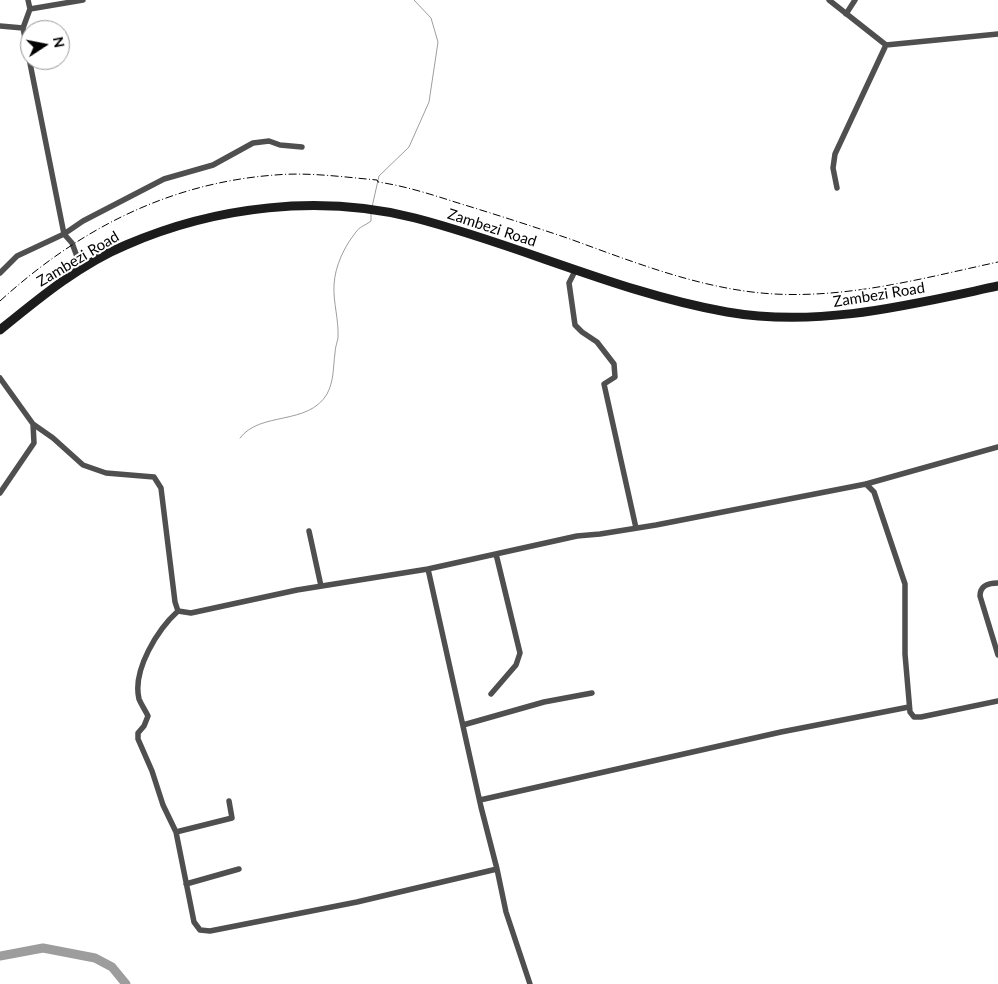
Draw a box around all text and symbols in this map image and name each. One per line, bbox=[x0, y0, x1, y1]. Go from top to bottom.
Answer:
north arrow bbox=[20, 20, 70, 70]
text: N bbox=[50, 35, 69, 49]
street label: Zambezi Road bbox=[445, 205, 539, 251]
street label: Zambezi Road bbox=[34, 227, 122, 291]
street label: Zambezi Road bbox=[832, 279, 926, 311]

